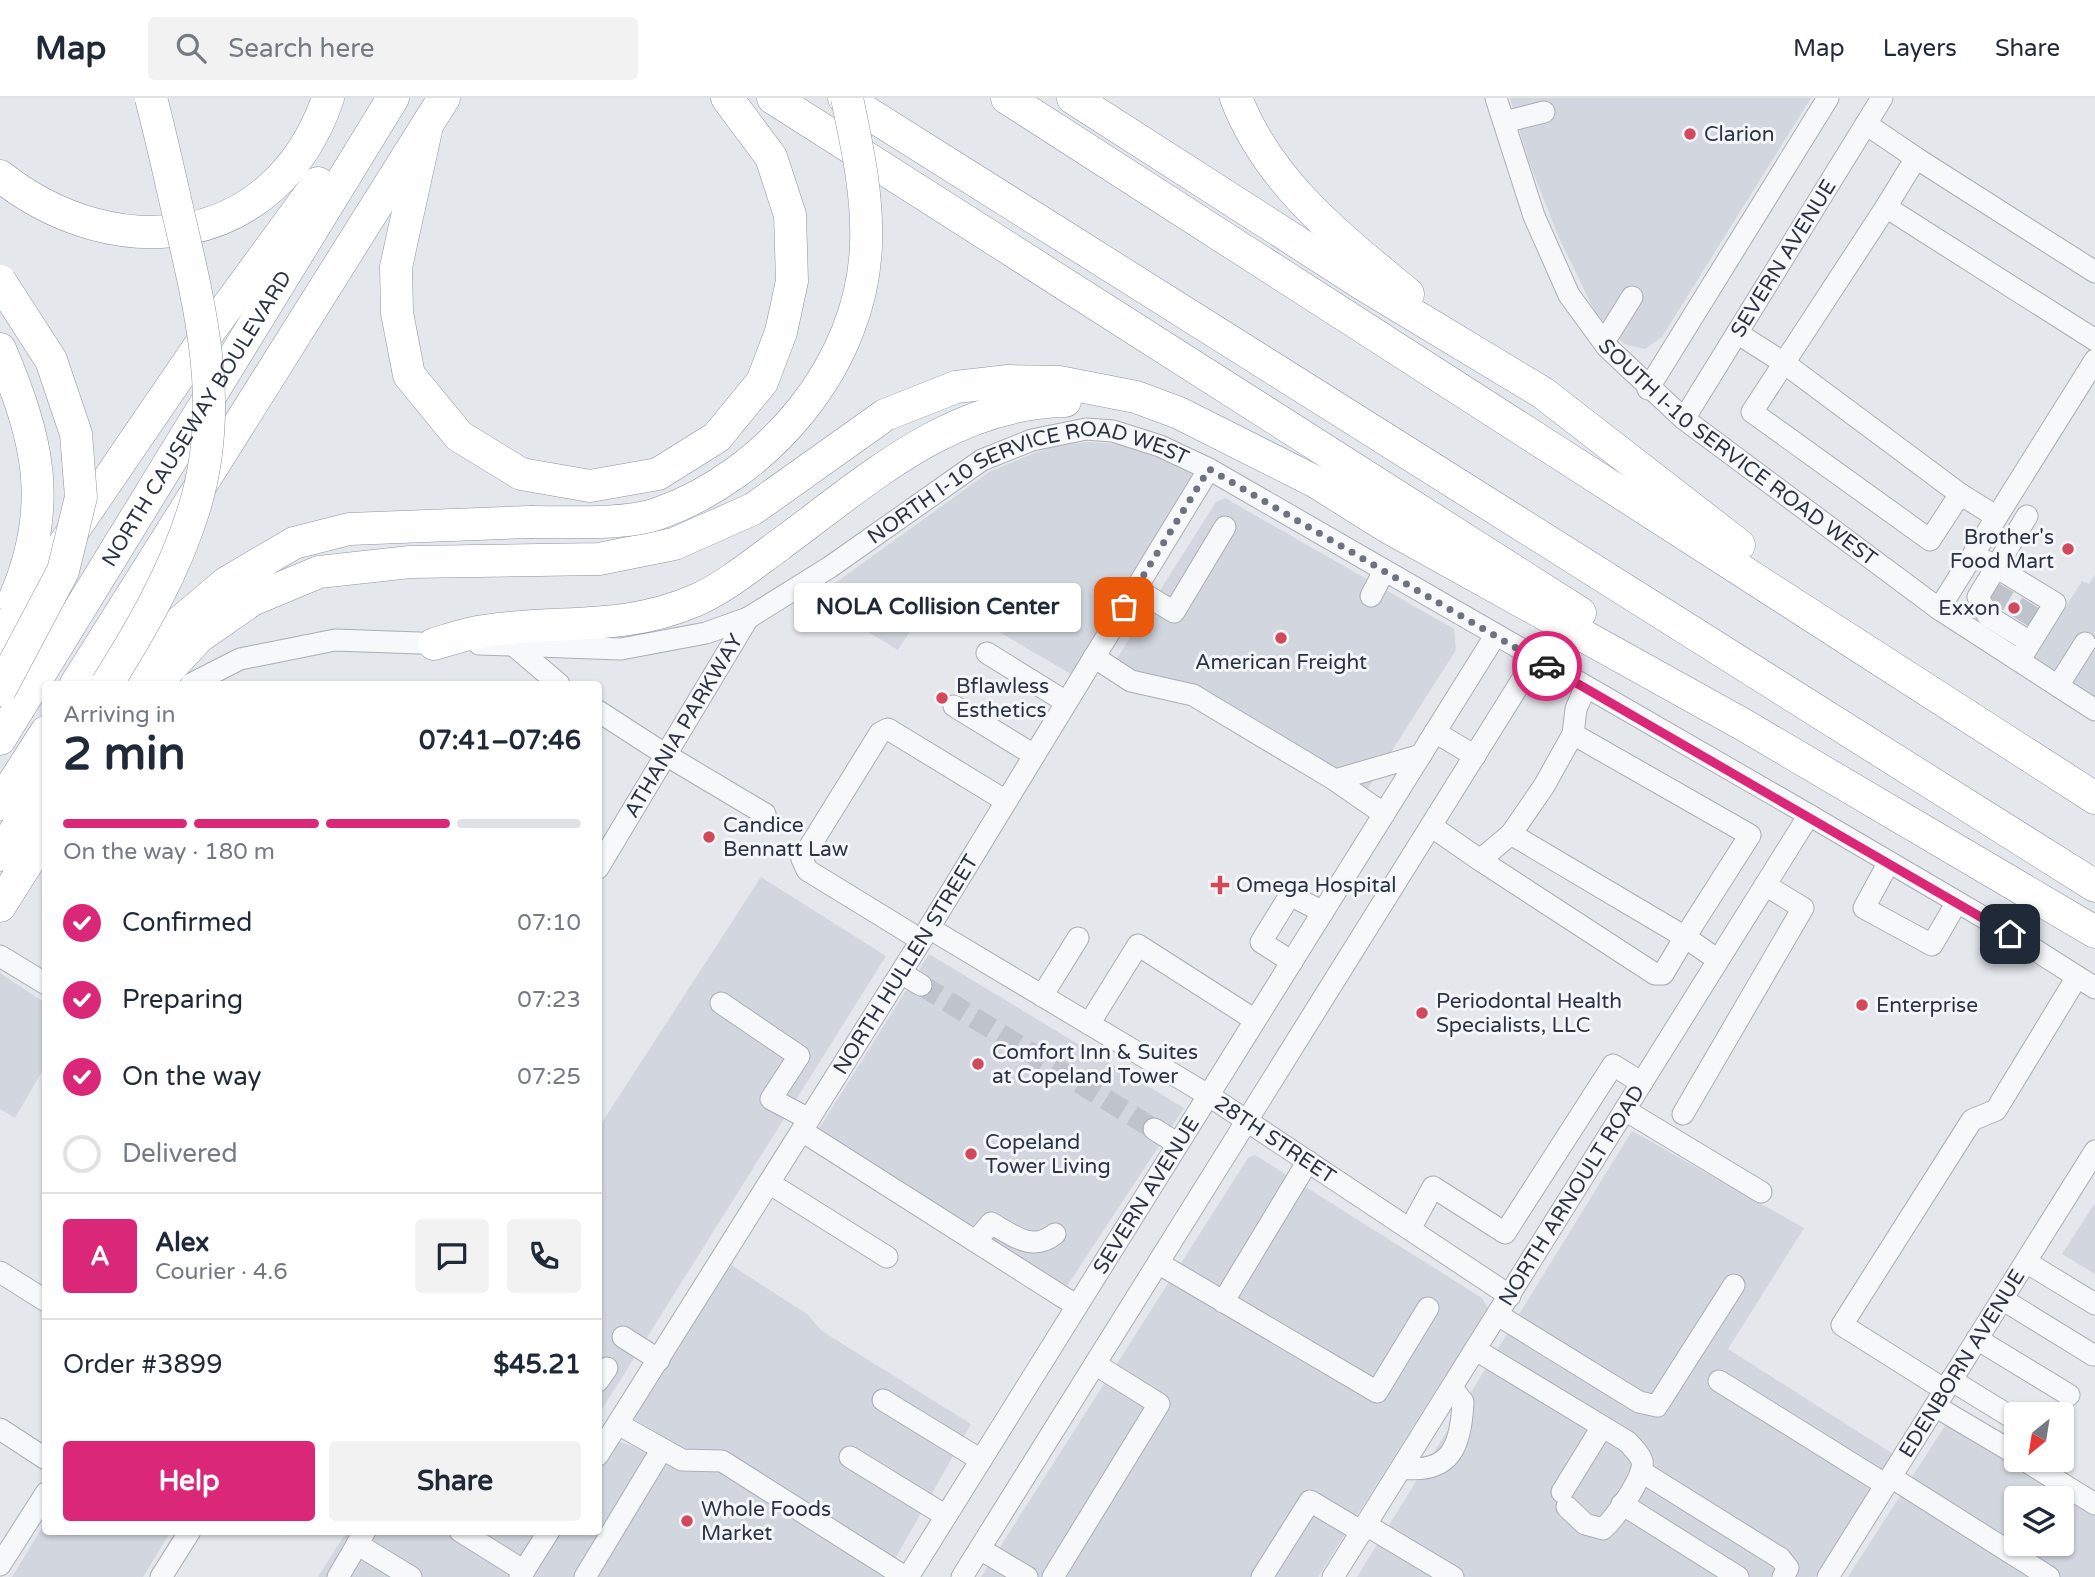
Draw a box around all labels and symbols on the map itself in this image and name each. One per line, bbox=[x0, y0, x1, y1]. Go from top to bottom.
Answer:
place label: Clarion bbox=[1704, 122, 1774, 147]
marker: Clarion bbox=[1682, 126, 1698, 142]
street label: SEVERN AVENUE bbox=[1725, 175, 1841, 342]
street label: NORTH CAUSEWAY BOULEVARD bbox=[96, 266, 297, 571]
street label: SOUTH I-10 SERVICE ROAD WEST bbox=[1593, 334, 1882, 571]
street label: NORTH I-10 SERVICE ROAD WEST bbox=[863, 416, 1193, 549]
place label: Brother's Food Mart bbox=[1950, 525, 2054, 574]
marker: Brother's Food Mart bbox=[2060, 541, 2076, 557]
pin bbox=[1094, 577, 1154, 637]
callout: NOLA Collision Center bbox=[795, 582, 1082, 632]
place label: Exxon bbox=[1938, 596, 2000, 621]
marker: Exxon bbox=[2006, 600, 2022, 616]
street label: ATHANIA PARKWAY bbox=[619, 629, 748, 822]
marker: American Freight bbox=[1273, 630, 1289, 646]
courier bbox=[1512, 631, 1582, 701]
place label: American Freight bbox=[1195, 650, 1367, 675]
place label: Bflawless Esthetics bbox=[956, 674, 1049, 723]
marker: Bflawless Esthetics bbox=[934, 690, 950, 706]
place label: Candice Bennatt Law bbox=[723, 813, 849, 862]
marker: Candice Bennatt Law bbox=[701, 829, 717, 845]
street label: NORTH HULLEN STREET bbox=[828, 850, 983, 1079]
place label: Omega Hospital bbox=[1236, 873, 1396, 898]
marker: Omega Hospital bbox=[1210, 875, 1230, 895]
pin bbox=[1980, 904, 2040, 964]
place label: Periodontal Health Specialists, LLC bbox=[1436, 989, 1622, 1038]
place label: Enterprise bbox=[1876, 993, 1978, 1018]
marker: Enterprise bbox=[1854, 997, 1870, 1013]
marker: Periodontal Health Specialists, LLC bbox=[1414, 1005, 1430, 1021]
place label: Comfort Inn & Suites at Copeland Tower bbox=[992, 1040, 1198, 1089]
marker: Comfort Inn & Suites at Copeland Tower bbox=[970, 1056, 986, 1072]
street label: NORTH ARNOULT ROAD bbox=[1493, 1080, 1650, 1310]
street label: 28TH STREET bbox=[1210, 1091, 1341, 1189]
street label: SEVERN AVENUE bbox=[1088, 1112, 1205, 1278]
place label: Copeland Tower Living bbox=[985, 1130, 1111, 1179]
marker: Copeland Tower Living bbox=[963, 1146, 979, 1162]
street label: EDENBORN AVENUE bbox=[1894, 1265, 2030, 1462]
north arrow bbox=[2004, 1402, 2074, 1472]
place label: Whole Foods Market bbox=[701, 1497, 831, 1546]
marker: Whole Foods Market bbox=[679, 1513, 695, 1529]

